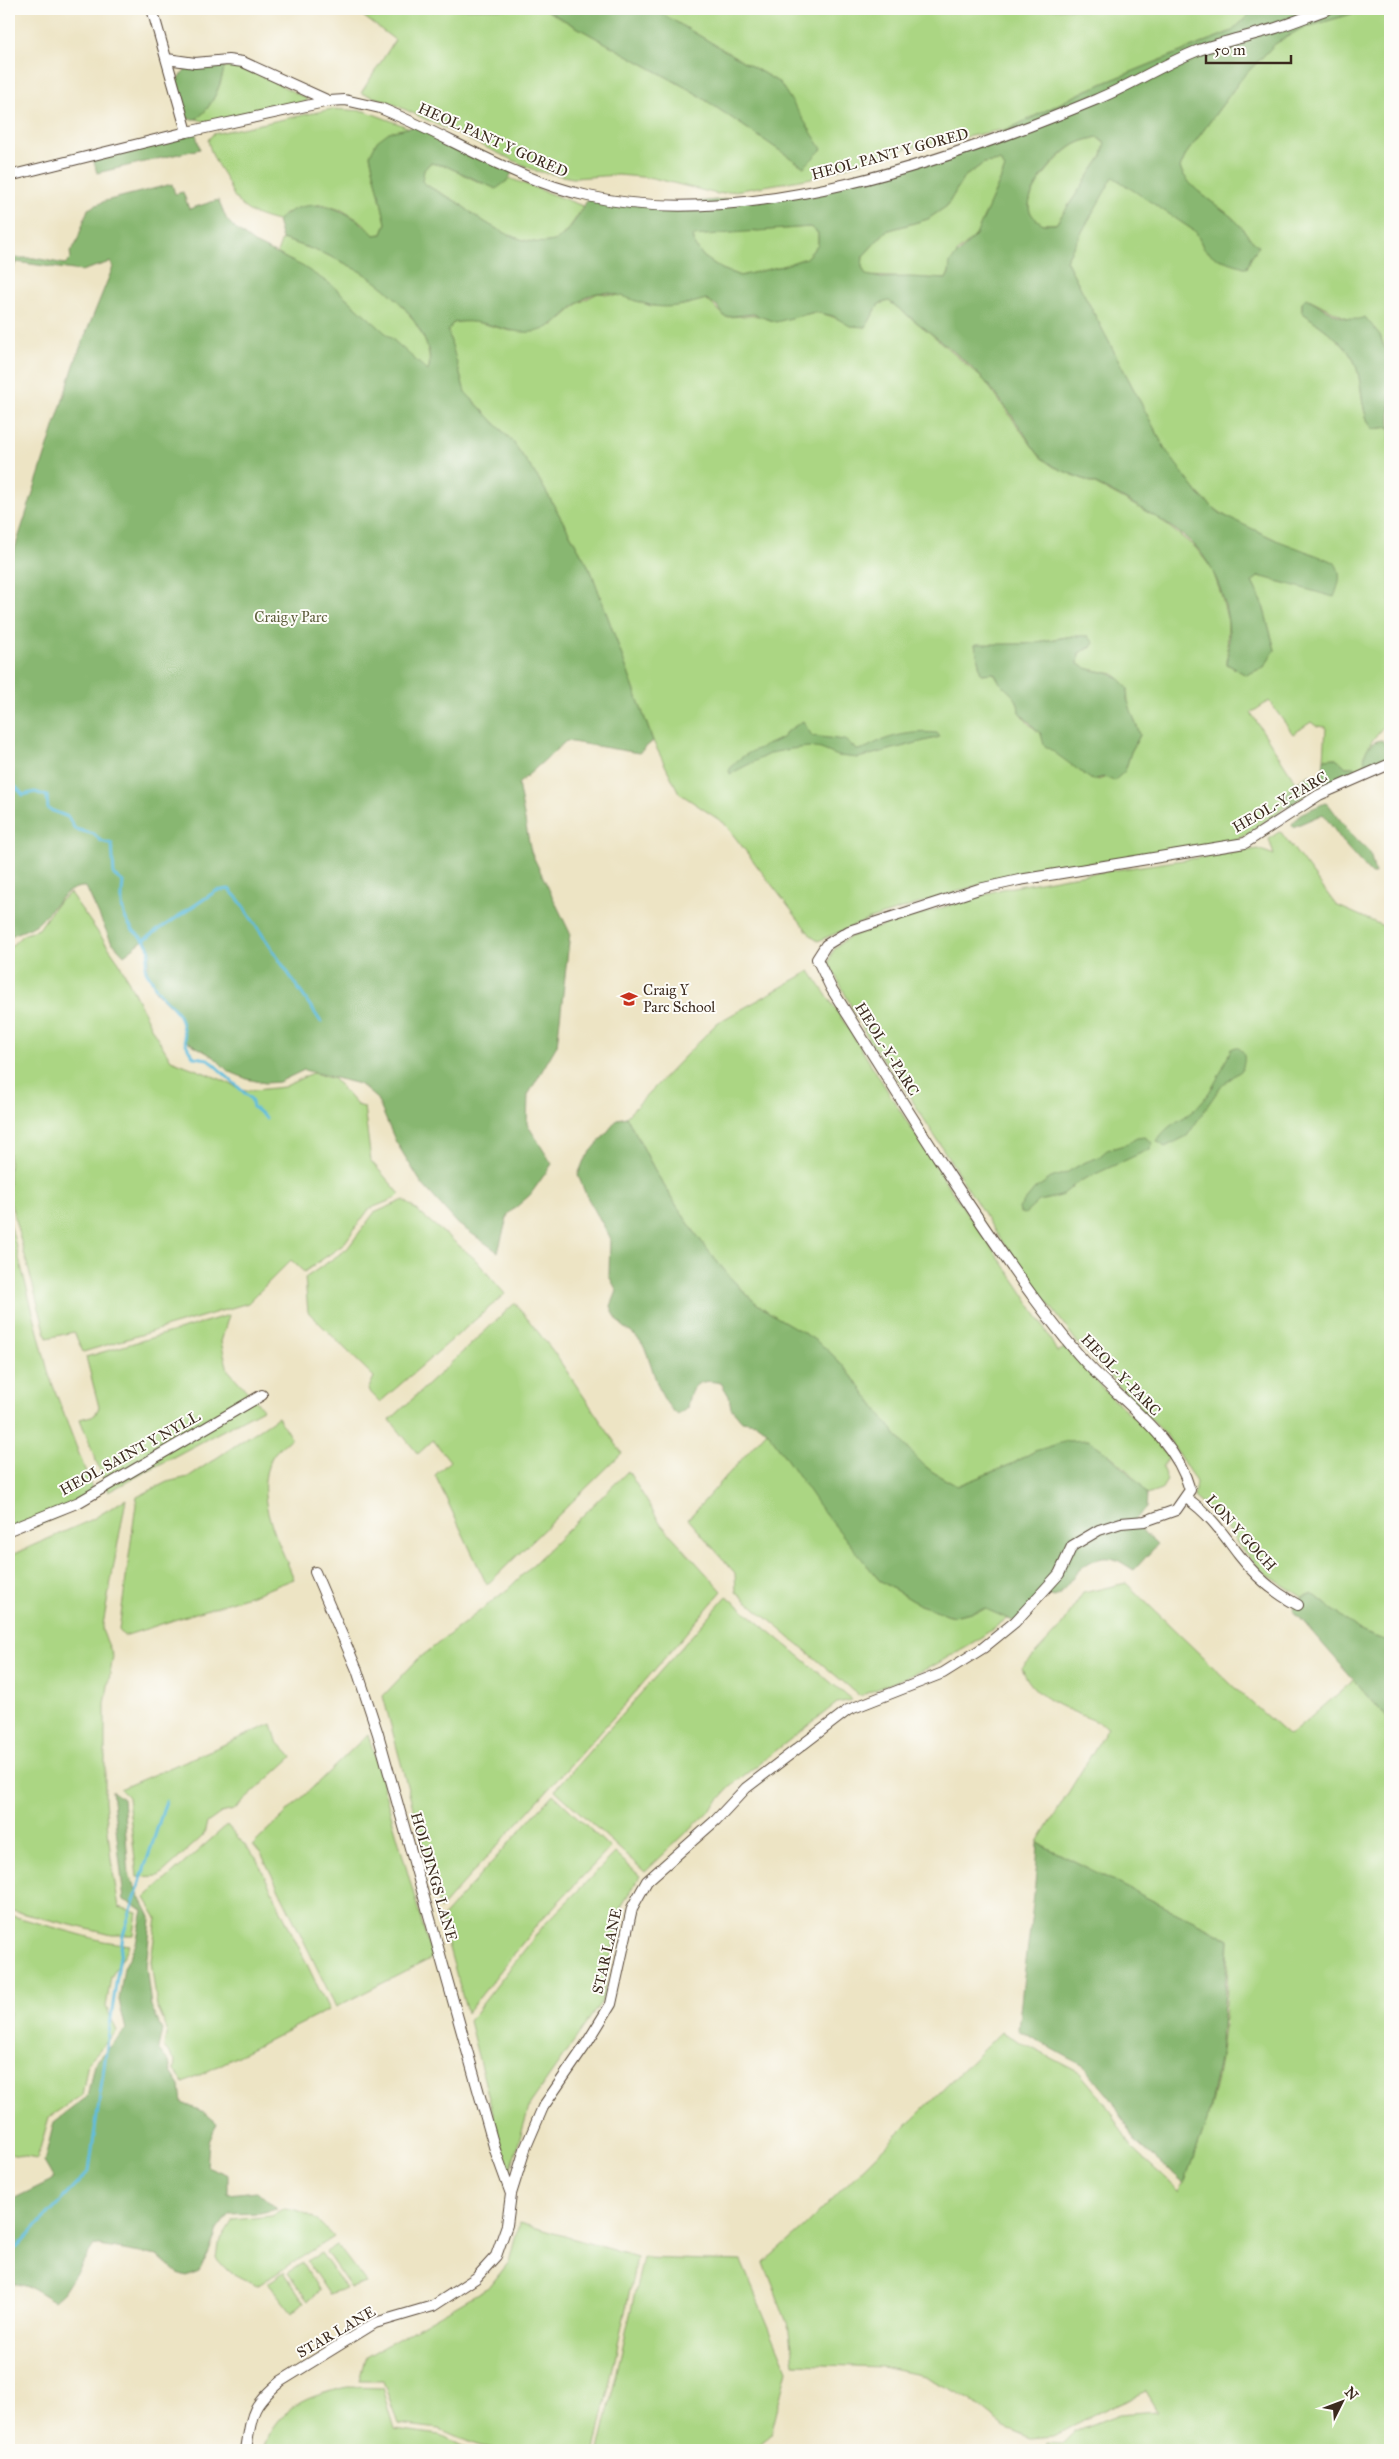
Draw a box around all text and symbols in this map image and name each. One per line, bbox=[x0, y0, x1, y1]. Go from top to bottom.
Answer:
scale bar bbox=[1206, 32, 1292, 64]
text: 50 m bbox=[1214, 41, 1246, 59]
street label: HEOL PANT Y GORED bbox=[415, 99, 571, 181]
street label: HEOL PANT Y GORED bbox=[809, 124, 971, 184]
park label: Craig y Parc bbox=[254, 608, 328, 626]
street label: HEOL-Y-PARC bbox=[1229, 768, 1331, 836]
place label: Craig Y Parc School bbox=[643, 981, 716, 1016]
school or university icon: Craig Y Parc School bbox=[619, 989, 639, 1009]
street label: HEOL-Y-PARC bbox=[851, 999, 923, 1099]
street label: HEOL-Y-PARC bbox=[1077, 1330, 1165, 1420]
street label: HEOL SAINT Y NYLL bbox=[57, 1407, 203, 1499]
street label: LON Y GOCH bbox=[1202, 1491, 1280, 1575]
street label: HOLDINGS LANE bbox=[407, 1810, 461, 1944]
street label: STAR LANE bbox=[588, 1906, 626, 1996]
street label: STAR LANE bbox=[294, 2302, 379, 2362]
north arrow bbox=[1316, 2376, 1366, 2426]
text: N bbox=[1341, 2384, 1362, 2404]

